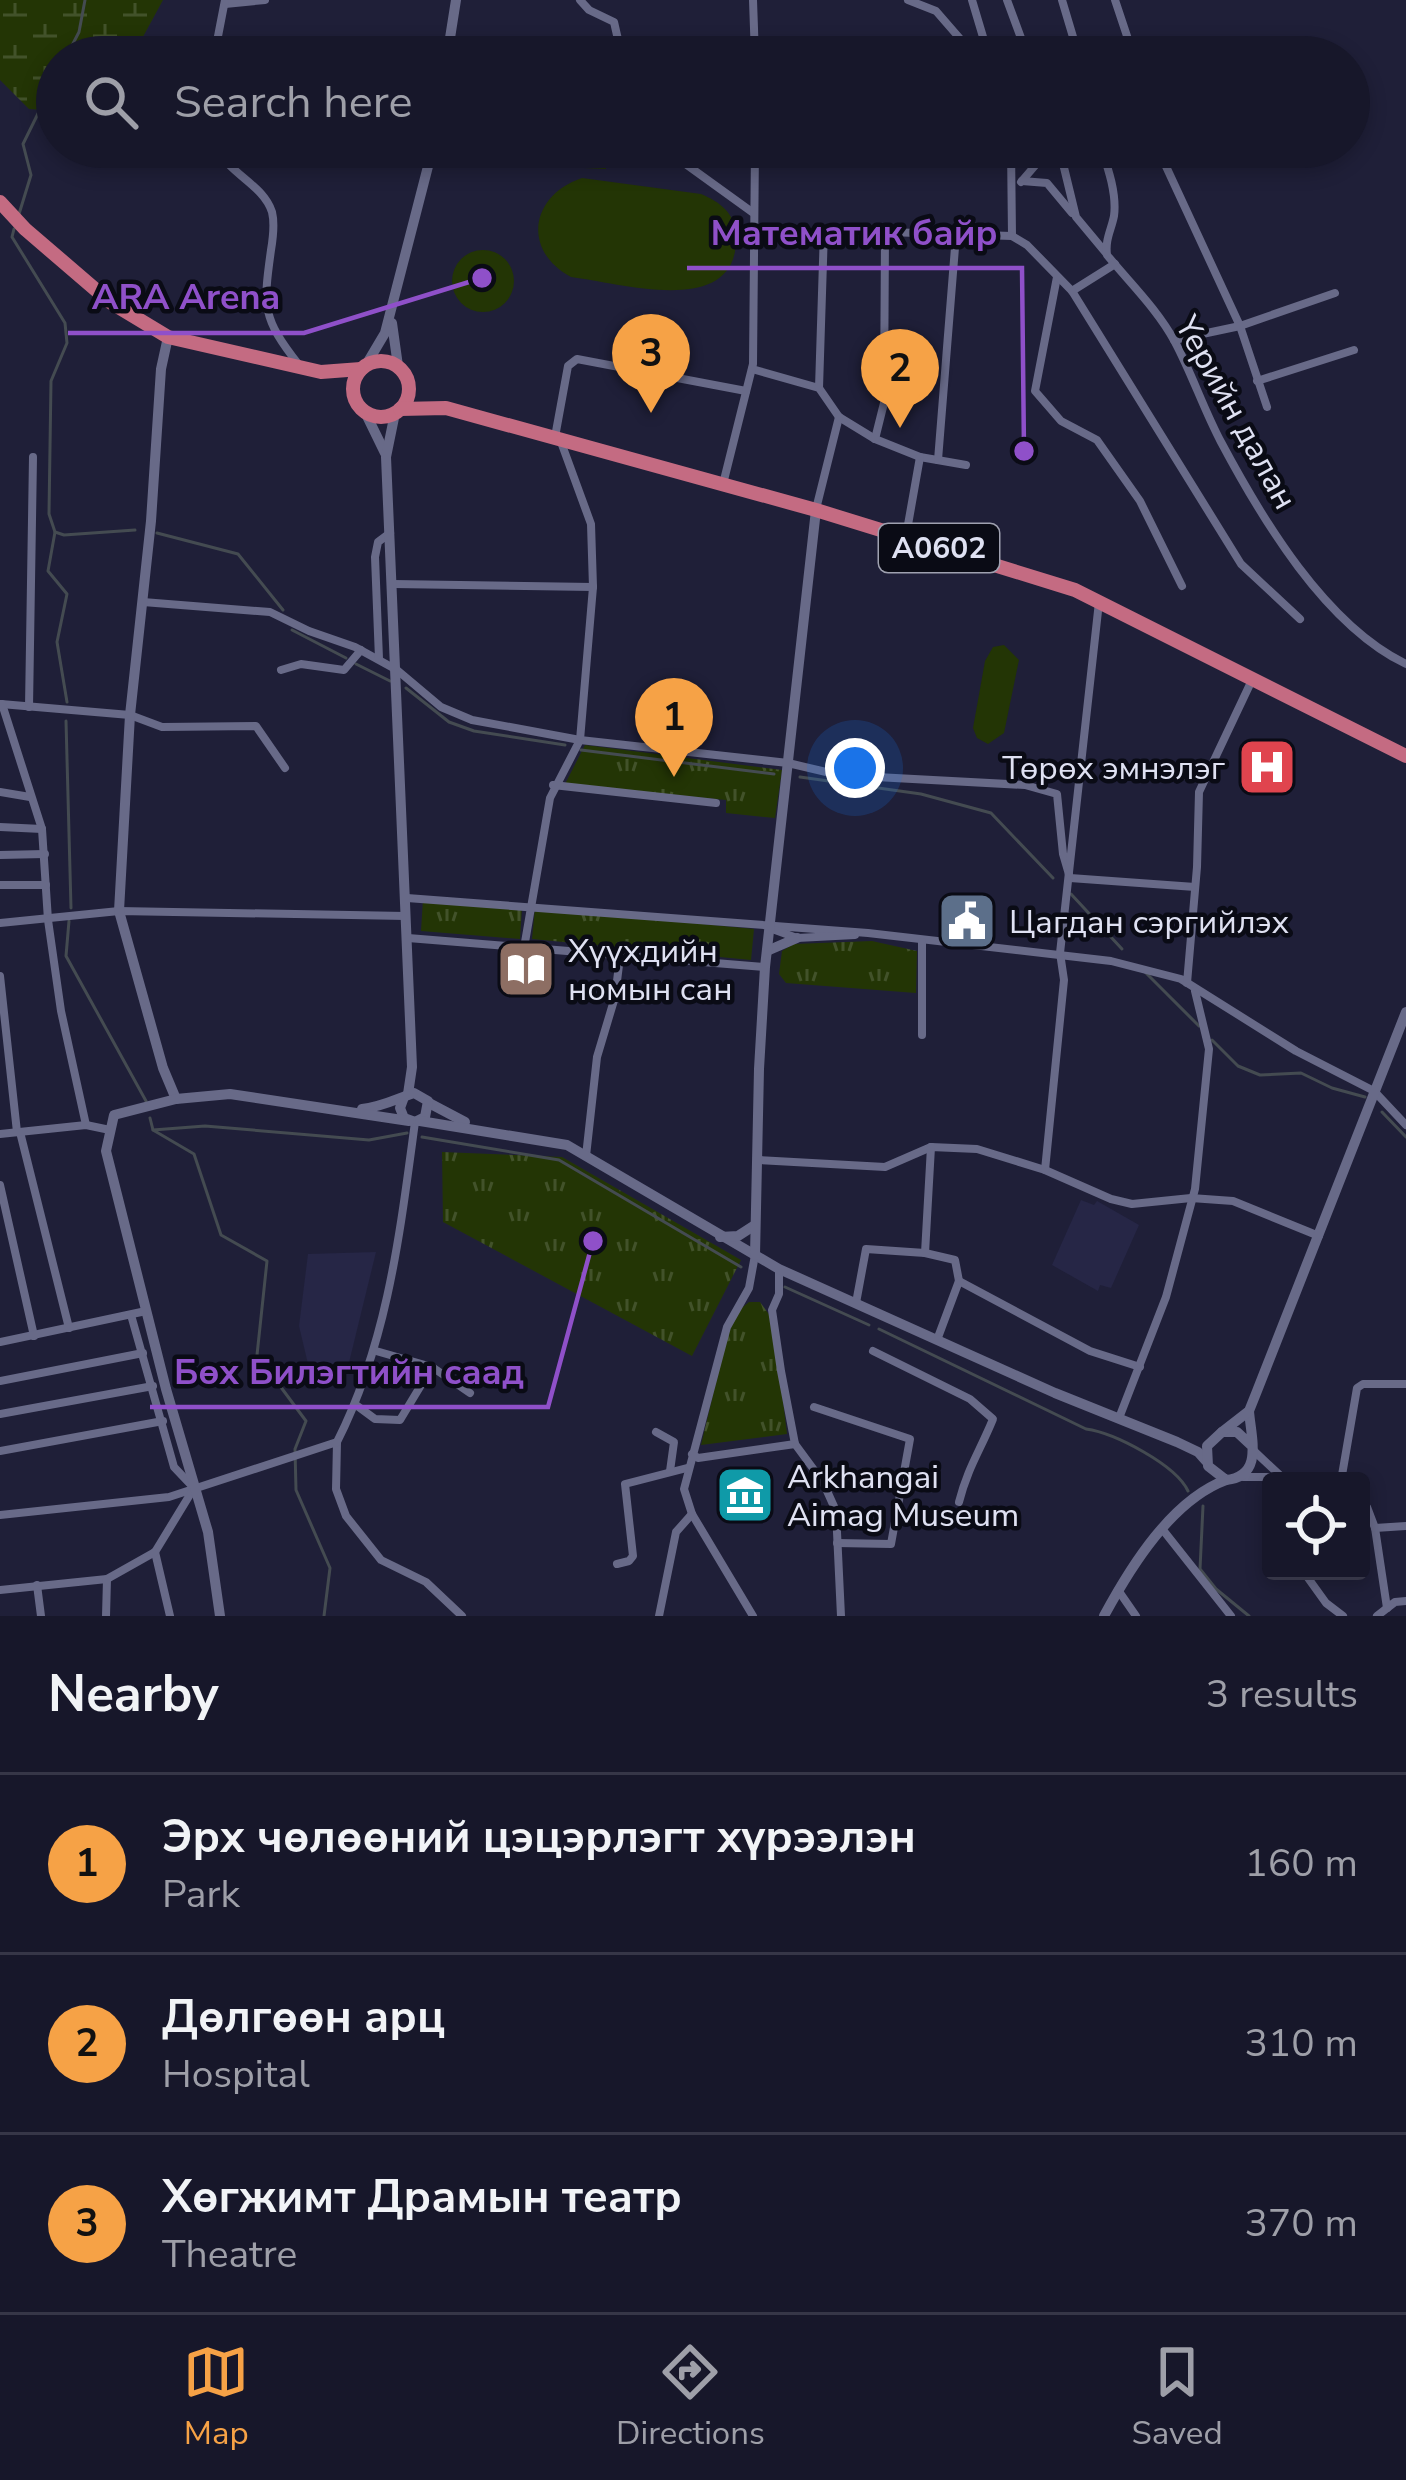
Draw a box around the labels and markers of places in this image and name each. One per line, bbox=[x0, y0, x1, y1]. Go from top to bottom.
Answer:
callout: Математик байр bbox=[687, 196, 1022, 268]
callout: ARA Arena bbox=[68, 261, 304, 333]
pin: 3 bbox=[612, 314, 690, 413]
pin: 2 bbox=[861, 329, 939, 428]
pin: 1 bbox=[635, 678, 713, 777]
hospital icon: Төрөх эмнэлэг bbox=[1236, 736, 1298, 798]
place label: Төрөх эмнэлэг bbox=[1002, 746, 1225, 791]
public building icon: Цагдан сэргийлэх bbox=[936, 890, 998, 952]
place label: Цагдан сэргийлэх bbox=[1009, 900, 1289, 945]
place label: Хүүхдийн номын сан bbox=[568, 929, 733, 1012]
library icon: Хүүхдийн номын сан bbox=[495, 938, 557, 1000]
callout: Бөх Билэгтийн саад bbox=[150, 1335, 548, 1407]
place label: Arkhangai Aimag Museum bbox=[787, 1455, 1019, 1538]
museum icon: Arkhangai Aimag Museum bbox=[714, 1464, 776, 1526]

